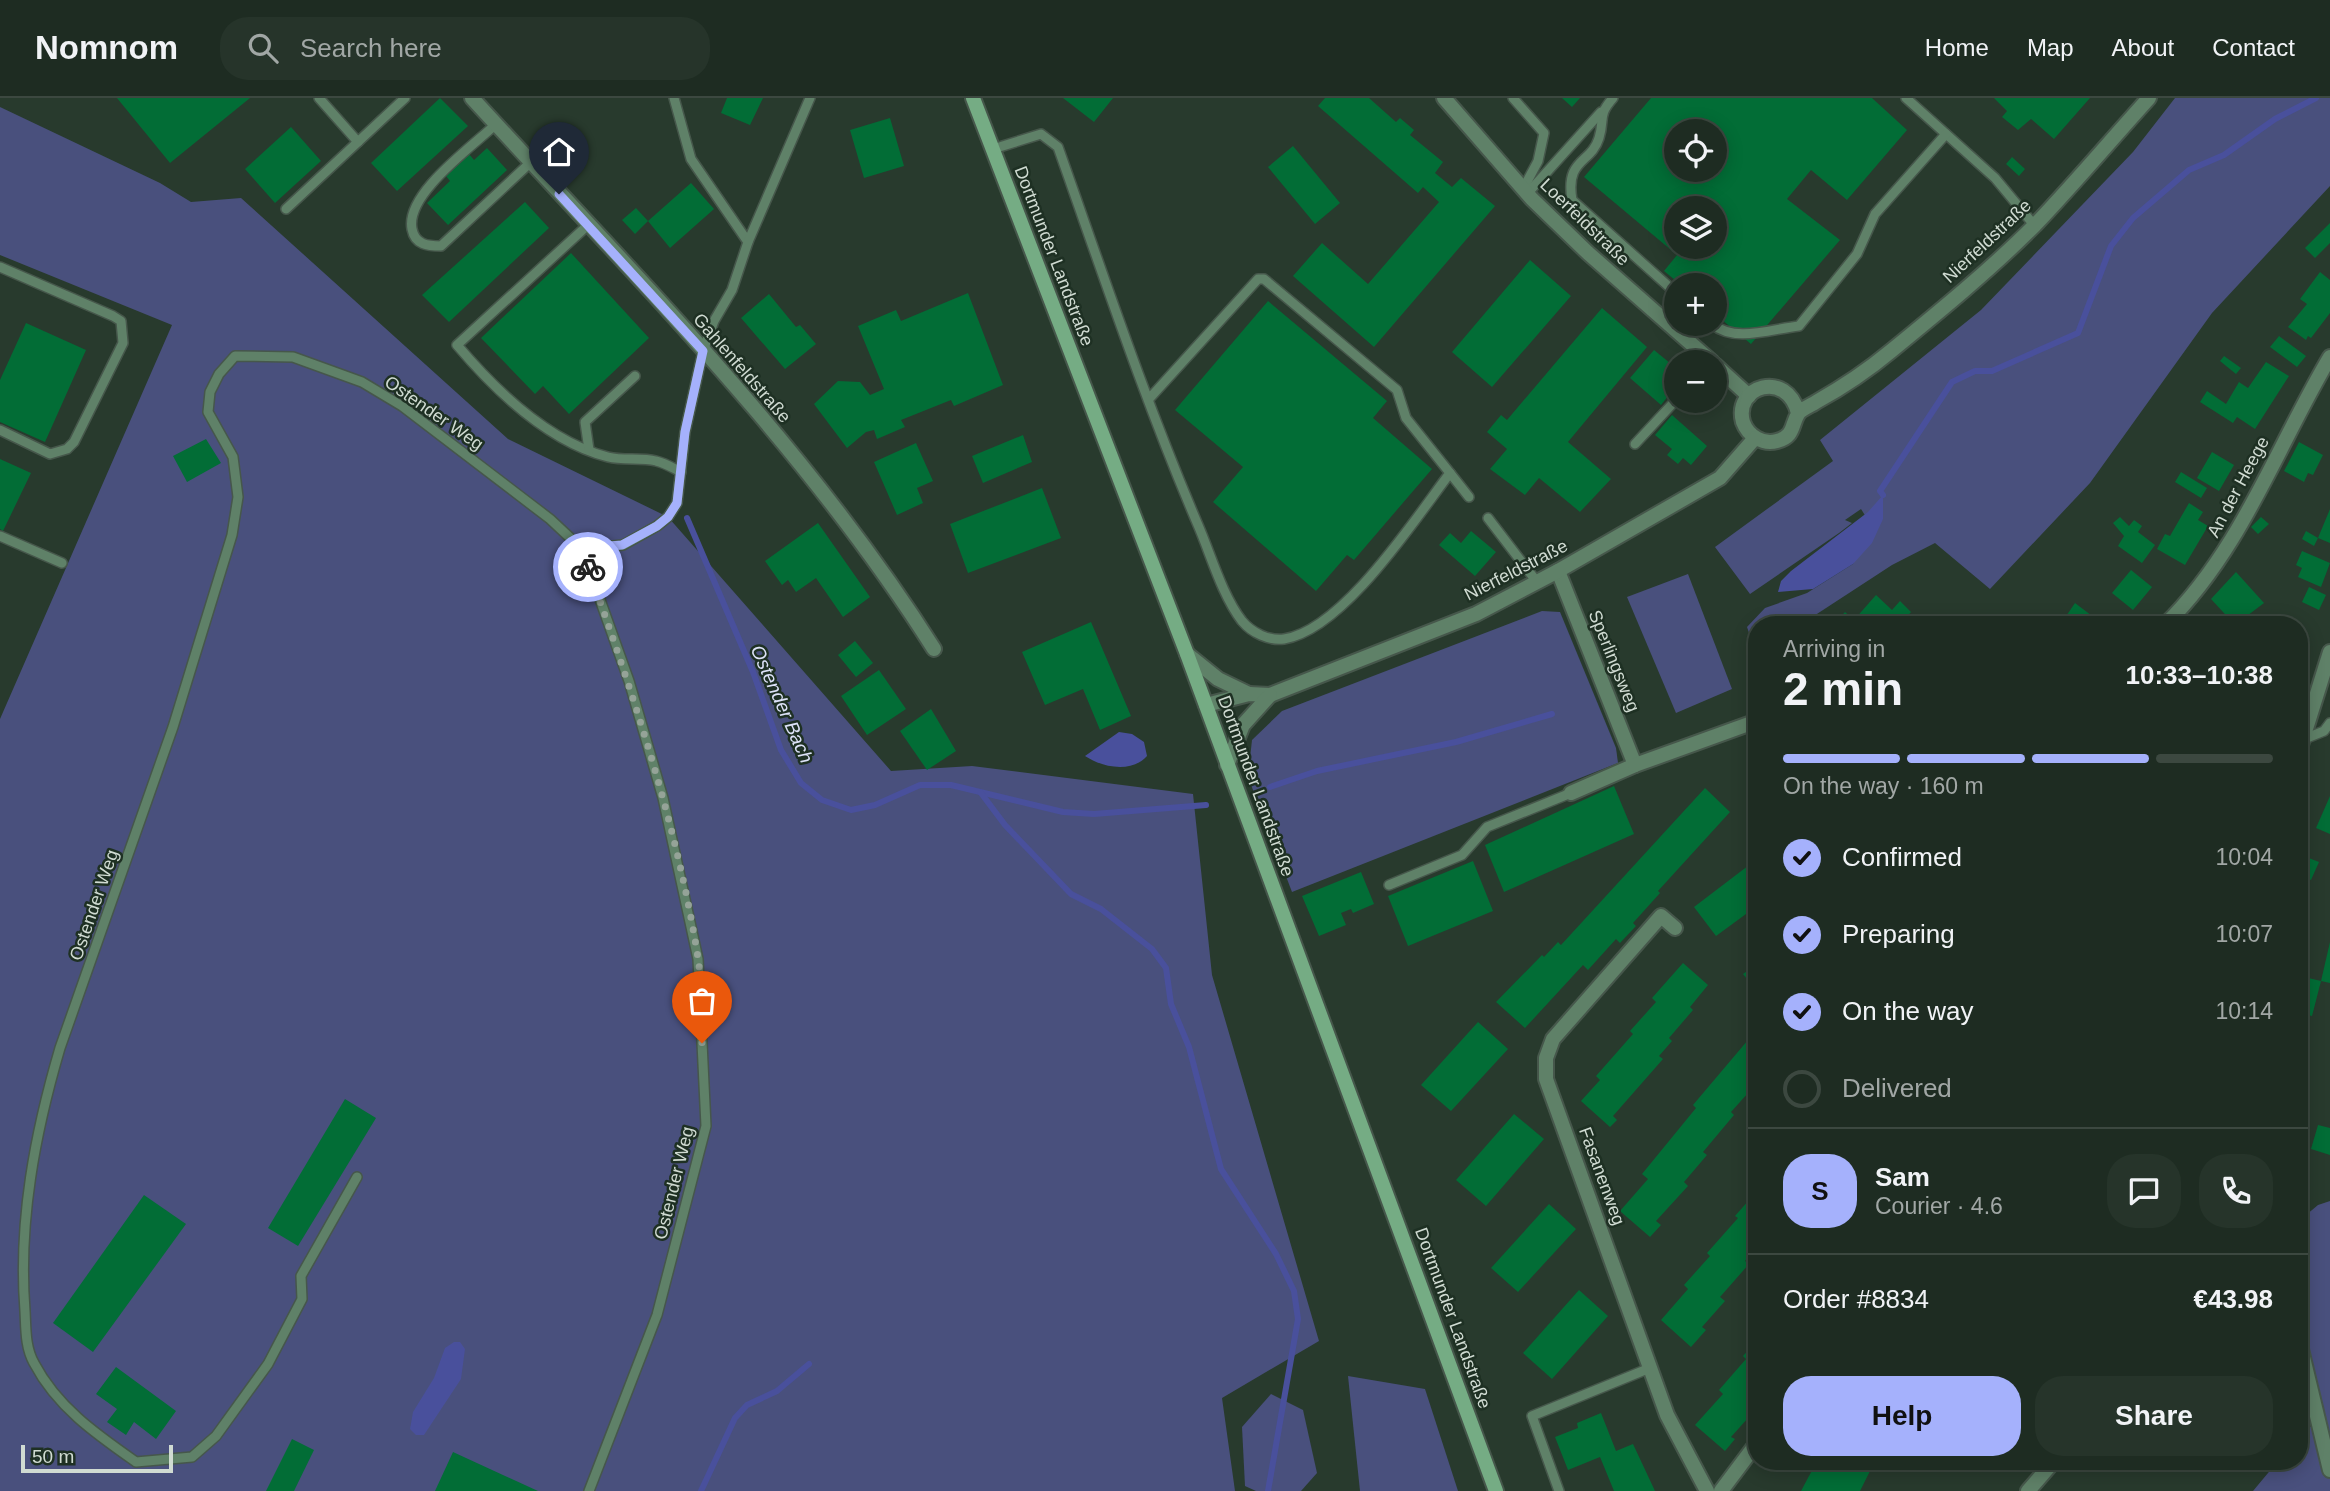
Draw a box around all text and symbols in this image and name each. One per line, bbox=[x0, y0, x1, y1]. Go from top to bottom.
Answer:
search box bbox=[220, 17, 710, 80]
text: Nomnom bbox=[35, 29, 178, 66]
icon: search bbox=[244, 29, 282, 67]
text: Search here bbox=[300, 33, 442, 63]
text: Home bbox=[1925, 34, 1989, 61]
text: Map bbox=[2027, 34, 2074, 61]
text: About bbox=[2112, 34, 2174, 61]
text: Contact bbox=[2212, 34, 2295, 61]
map controls bbox=[1664, 119, 1727, 413]
button: locate bbox=[1664, 119, 1727, 182]
pin bbox=[529, 122, 589, 194]
icon: home bbox=[540, 133, 578, 171]
street label: Dortmunder Landstraße bbox=[1010, 163, 1098, 349]
street label: Loerfeldstraße bbox=[1536, 174, 1634, 270]
street label: Nierfeldstraße bbox=[1939, 195, 2035, 287]
button: layers bbox=[1664, 196, 1727, 259]
button: + bbox=[1664, 273, 1727, 336]
street label: Gahlenfeldstraße bbox=[689, 309, 795, 427]
button: − bbox=[1664, 350, 1727, 413]
street label: Ostender Weg bbox=[381, 372, 487, 454]
street label: An der Heege bbox=[2203, 433, 2273, 541]
courier bbox=[553, 532, 623, 602]
street label: Nierfeldstraße bbox=[1461, 535, 1571, 605]
icon: bike bbox=[569, 548, 607, 586]
street label: Sperlingsweg bbox=[1584, 607, 1644, 715]
text: Arriving in bbox=[1783, 636, 1885, 662]
water label: Ostender Bach bbox=[747, 642, 817, 766]
text: 10:33–10:38 bbox=[2126, 660, 2273, 690]
text: 2 min bbox=[1783, 663, 1903, 715]
street label: Dortmunder Landstraße bbox=[1214, 693, 1298, 879]
text: On the way · 160 m bbox=[1783, 773, 1984, 799]
icon: check bbox=[1783, 839, 1821, 877]
text: Confirmed bbox=[1842, 842, 1962, 872]
text: 10:04 bbox=[2215, 844, 2273, 870]
street label: Ostender Weg bbox=[66, 847, 122, 963]
icon: check bbox=[1783, 916, 1821, 954]
text: Preparing bbox=[1842, 919, 1955, 949]
text: 10:07 bbox=[2215, 921, 2273, 947]
pin bbox=[672, 971, 732, 1043]
icon: bag bbox=[683, 982, 721, 1020]
icon: check bbox=[1783, 993, 1821, 1031]
text: On the way bbox=[1842, 996, 1974, 1026]
text: 10:14 bbox=[2215, 998, 2273, 1024]
text: Delivered bbox=[1842, 1073, 1952, 1103]
street label: Ostender Weg bbox=[650, 1124, 698, 1242]
street label: Fasanenweg bbox=[1575, 1124, 1629, 1228]
button: chat bbox=[2107, 1154, 2181, 1228]
button: phone bbox=[2199, 1154, 2273, 1228]
text: Sam bbox=[1875, 1162, 1930, 1192]
text: S bbox=[1811, 1176, 1829, 1206]
text: Courier · 4.6 bbox=[1875, 1193, 2003, 1219]
street label: Dortmunder Landstraße bbox=[1411, 1225, 1495, 1411]
text: Order #8834 bbox=[1783, 1284, 1929, 1314]
text: €43.98 bbox=[2193, 1284, 2273, 1314]
button: Help bbox=[1783, 1376, 2021, 1456]
button: Share bbox=[2035, 1376, 2273, 1456]
scale bar bbox=[21, 1442, 173, 1474]
text: 50 m bbox=[32, 1446, 74, 1467]

